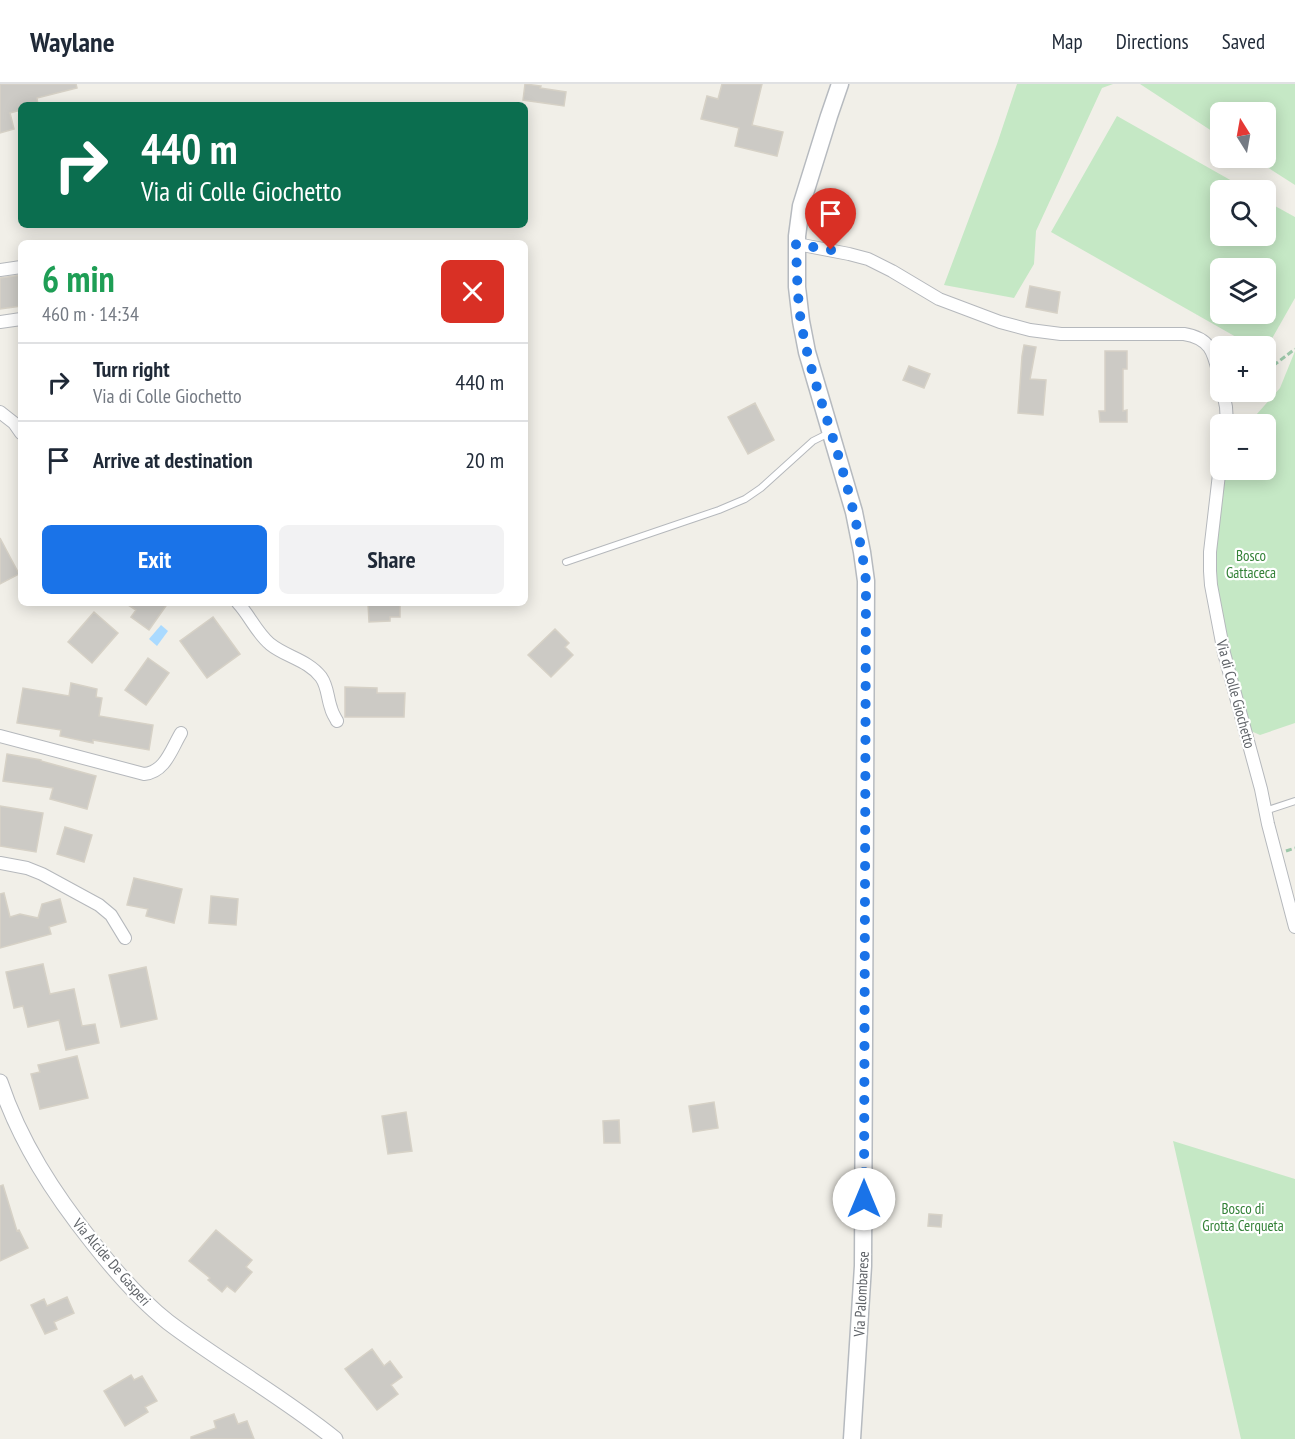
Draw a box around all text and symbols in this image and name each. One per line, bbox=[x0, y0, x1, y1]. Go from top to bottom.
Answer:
text: Waylane bbox=[30, 23, 115, 60]
text: Map bbox=[1052, 28, 1083, 55]
text: Directions bbox=[1116, 28, 1189, 55]
text: Saved bbox=[1222, 28, 1265, 55]
north arrow bbox=[1210, 102, 1276, 168]
map controls bbox=[1210, 102, 1276, 480]
text: 440 m bbox=[141, 121, 238, 176]
icon: right bbox=[42, 126, 120, 204]
text: Via di Colle Giochetto bbox=[141, 174, 342, 208]
button: search bbox=[1210, 180, 1276, 246]
pin bbox=[805, 188, 856, 250]
icon: arrive bbox=[814, 197, 847, 230]
text: 6 min bbox=[42, 255, 115, 302]
button: layers bbox=[1210, 258, 1276, 324]
button: close bbox=[441, 260, 504, 323]
text: 460 m · 14:34 bbox=[42, 301, 139, 327]
button: + bbox=[1210, 336, 1276, 402]
text: Turn right bbox=[93, 355, 170, 383]
icon: right bbox=[42, 366, 75, 399]
text: 440 m bbox=[455, 368, 504, 396]
text: Via di Colle Giochetto bbox=[93, 383, 242, 409]
button: − bbox=[1210, 414, 1276, 480]
icon: arrive bbox=[42, 444, 75, 477]
text: Arrive at destination bbox=[93, 446, 253, 474]
text: 20 m bbox=[465, 446, 504, 474]
button: Exit bbox=[42, 525, 267, 594]
button: Share bbox=[279, 525, 504, 594]
park label: Bosco Gattaceca bbox=[1226, 546, 1276, 582]
street label: Via di Colle Giochetto bbox=[1212, 637, 1260, 750]
position arrow bbox=[832, 1167, 896, 1231]
park label: Bosco di Grotta Cerqueta bbox=[1202, 1199, 1284, 1235]
street label: Via Alcide De Gasperi bbox=[68, 1214, 155, 1310]
street label: Via Palombarese bbox=[849, 1251, 873, 1338]

